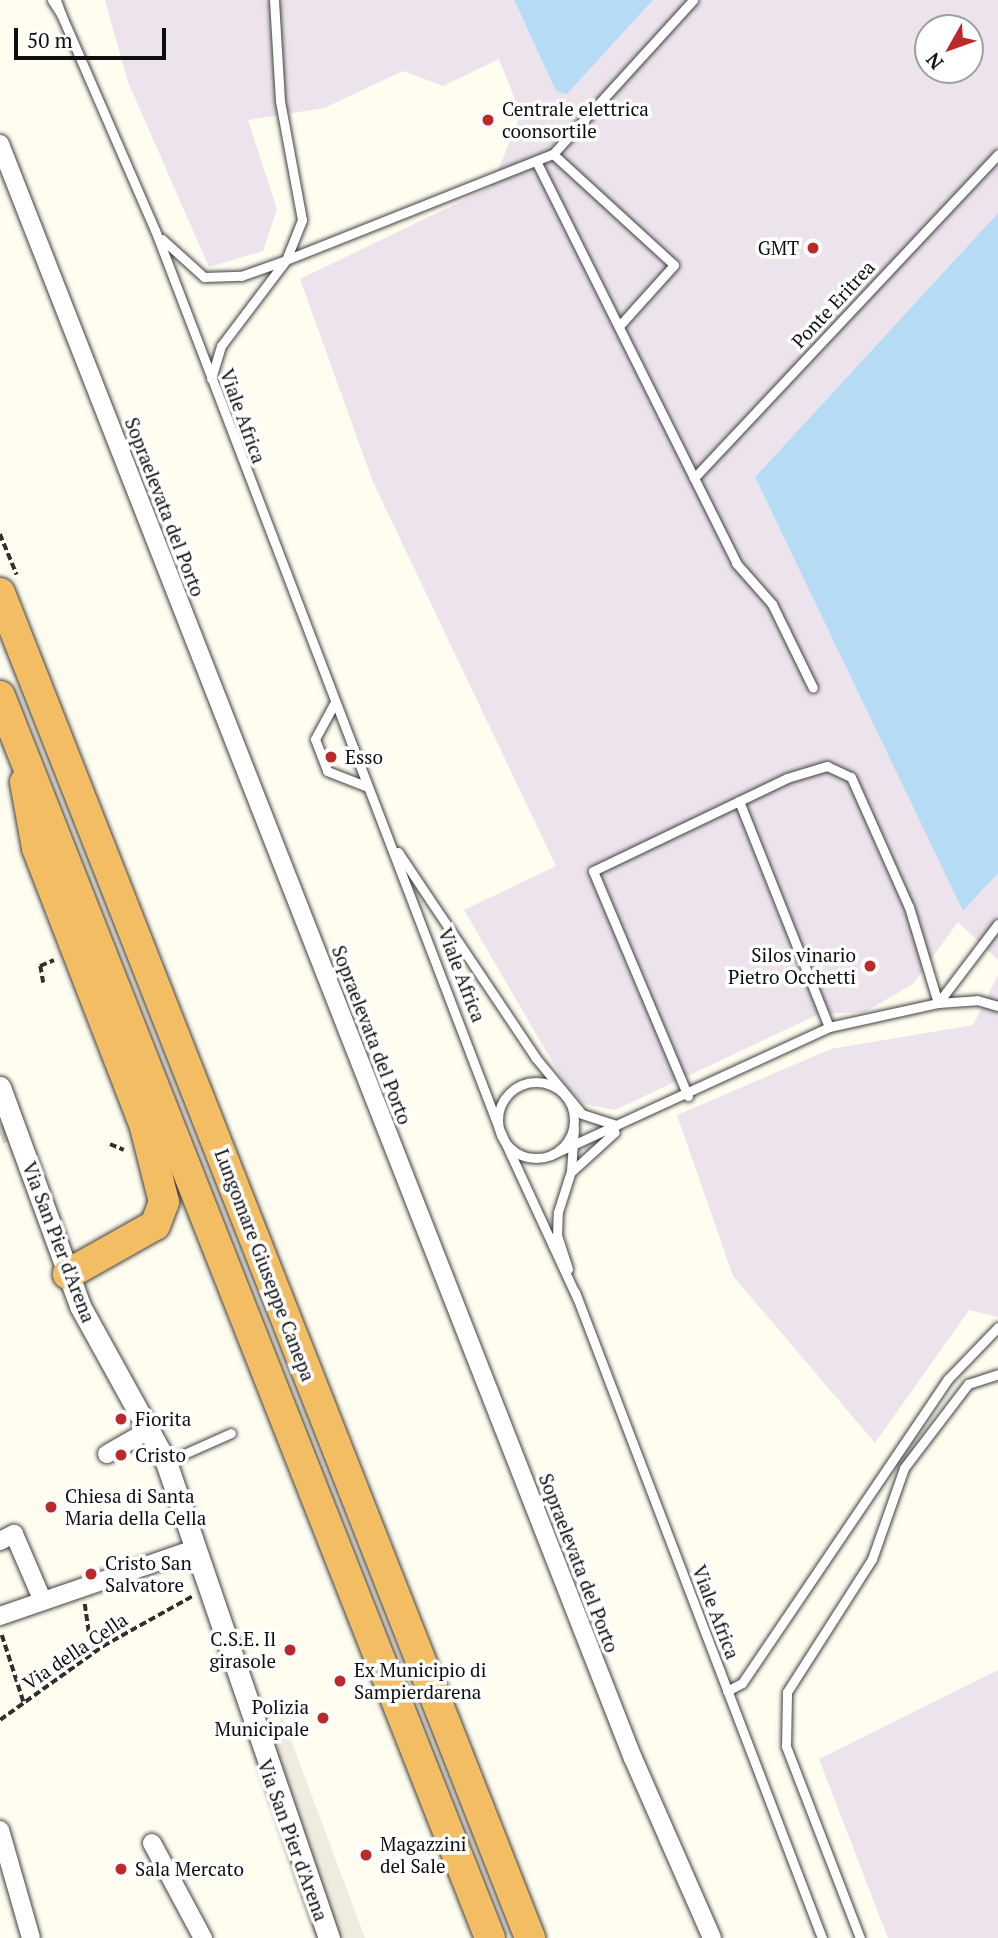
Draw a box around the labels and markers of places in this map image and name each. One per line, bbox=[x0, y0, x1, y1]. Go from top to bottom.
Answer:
place label: Centrale elettrica coonsortile bbox=[502, 98, 649, 142]
marker: Centrale elettrica coonsortile bbox=[480, 112, 496, 128]
place label: GMT bbox=[758, 237, 799, 259]
marker: GMT bbox=[805, 240, 821, 256]
place label: Esso bbox=[345, 746, 383, 768]
marker: Esso bbox=[323, 749, 339, 765]
place label: Silos vinario Pietro Occhetti bbox=[728, 944, 856, 988]
marker: Silos vinario Pietro Occhetti bbox=[862, 958, 878, 974]
place label: Fiorita bbox=[135, 1408, 191, 1430]
marker: Fiorita bbox=[113, 1411, 129, 1427]
place label: Cristo bbox=[135, 1444, 186, 1466]
marker: Cristo bbox=[113, 1447, 129, 1463]
place label: Chiesa di Santa Maria della Cella bbox=[65, 1485, 206, 1529]
marker: Chiesa di Santa Maria della Cella bbox=[43, 1499, 59, 1515]
place label: Cristo San Salvatore bbox=[105, 1552, 192, 1596]
marker: Cristo San Salvatore bbox=[83, 1566, 99, 1582]
place label: C.S.E. Il girasole bbox=[209, 1628, 276, 1672]
marker: C.S.E. Il girasole bbox=[282, 1642, 298, 1658]
place label: Ex Municipio di Sampierdarena bbox=[354, 1659, 486, 1703]
marker: Ex Municipio di Sampierdarena bbox=[332, 1673, 348, 1689]
place label: Polizia Municipale bbox=[214, 1696, 309, 1740]
marker: Polizia Municipale bbox=[315, 1710, 331, 1726]
place label: Magazzini del Sale bbox=[380, 1833, 466, 1877]
marker: Magazzini del Sale bbox=[358, 1847, 374, 1863]
place label: Sala Mercato bbox=[135, 1858, 244, 1880]
marker: Sala Mercato bbox=[113, 1861, 129, 1877]

